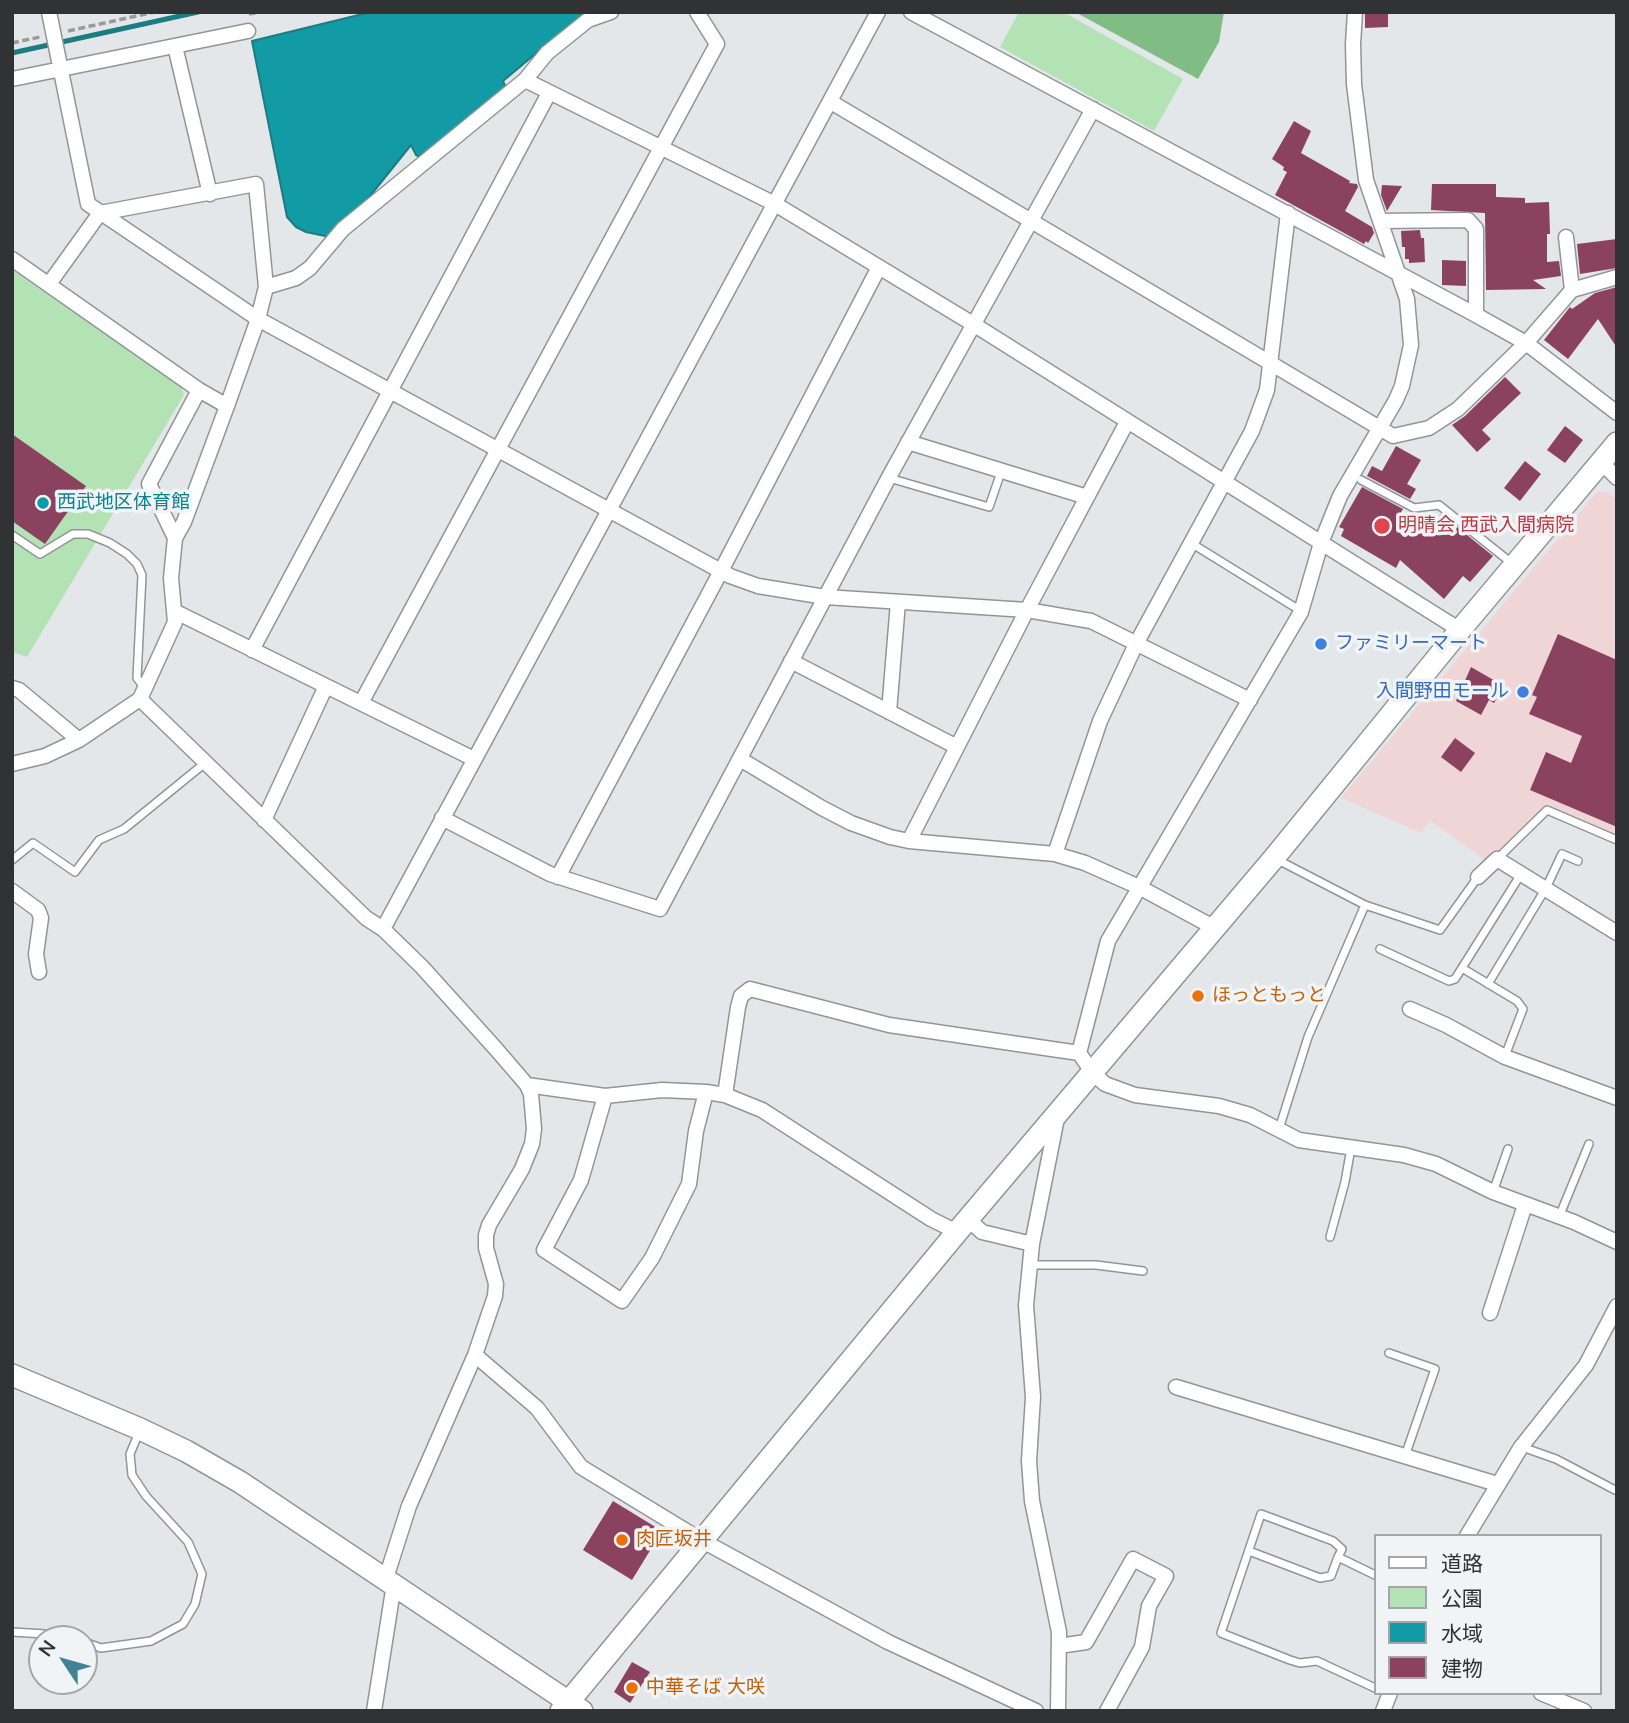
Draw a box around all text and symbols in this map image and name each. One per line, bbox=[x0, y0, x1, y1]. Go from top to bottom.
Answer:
place label: 西武地区体育館 bbox=[57, 492, 190, 514]
marker: 西武地区体育館 bbox=[35, 495, 51, 511]
place label: 明晴会 西武入間病院 bbox=[1398, 515, 1574, 537]
marker: 明晴会 西武入間病院 bbox=[1372, 516, 1392, 536]
place label: ファミリーマート bbox=[1335, 633, 1487, 655]
marker: ファミリーマート bbox=[1313, 636, 1329, 652]
place label: 入間野田モール bbox=[1376, 681, 1509, 703]
marker: 入間野田モール bbox=[1515, 684, 1531, 700]
place label: ほっともっと bbox=[1212, 985, 1326, 1007]
marker: ほっともっと bbox=[1190, 988, 1206, 1004]
place label: 肉匠坂井 bbox=[636, 1529, 712, 1551]
marker: 肉匠坂井 bbox=[614, 1532, 630, 1548]
legend bbox=[1374, 1534, 1601, 1695]
text: 道路 bbox=[1441, 1550, 1483, 1578]
text: 公園 bbox=[1441, 1585, 1483, 1613]
text: 水域 bbox=[1441, 1620, 1483, 1648]
north arrow bbox=[28, 1625, 98, 1695]
text: N bbox=[33, 1635, 62, 1662]
text: 建物 bbox=[1441, 1655, 1483, 1683]
place label: 中華そば 大咲 bbox=[646, 1677, 765, 1699]
marker: 中華そば 大咲 bbox=[624, 1680, 640, 1696]

